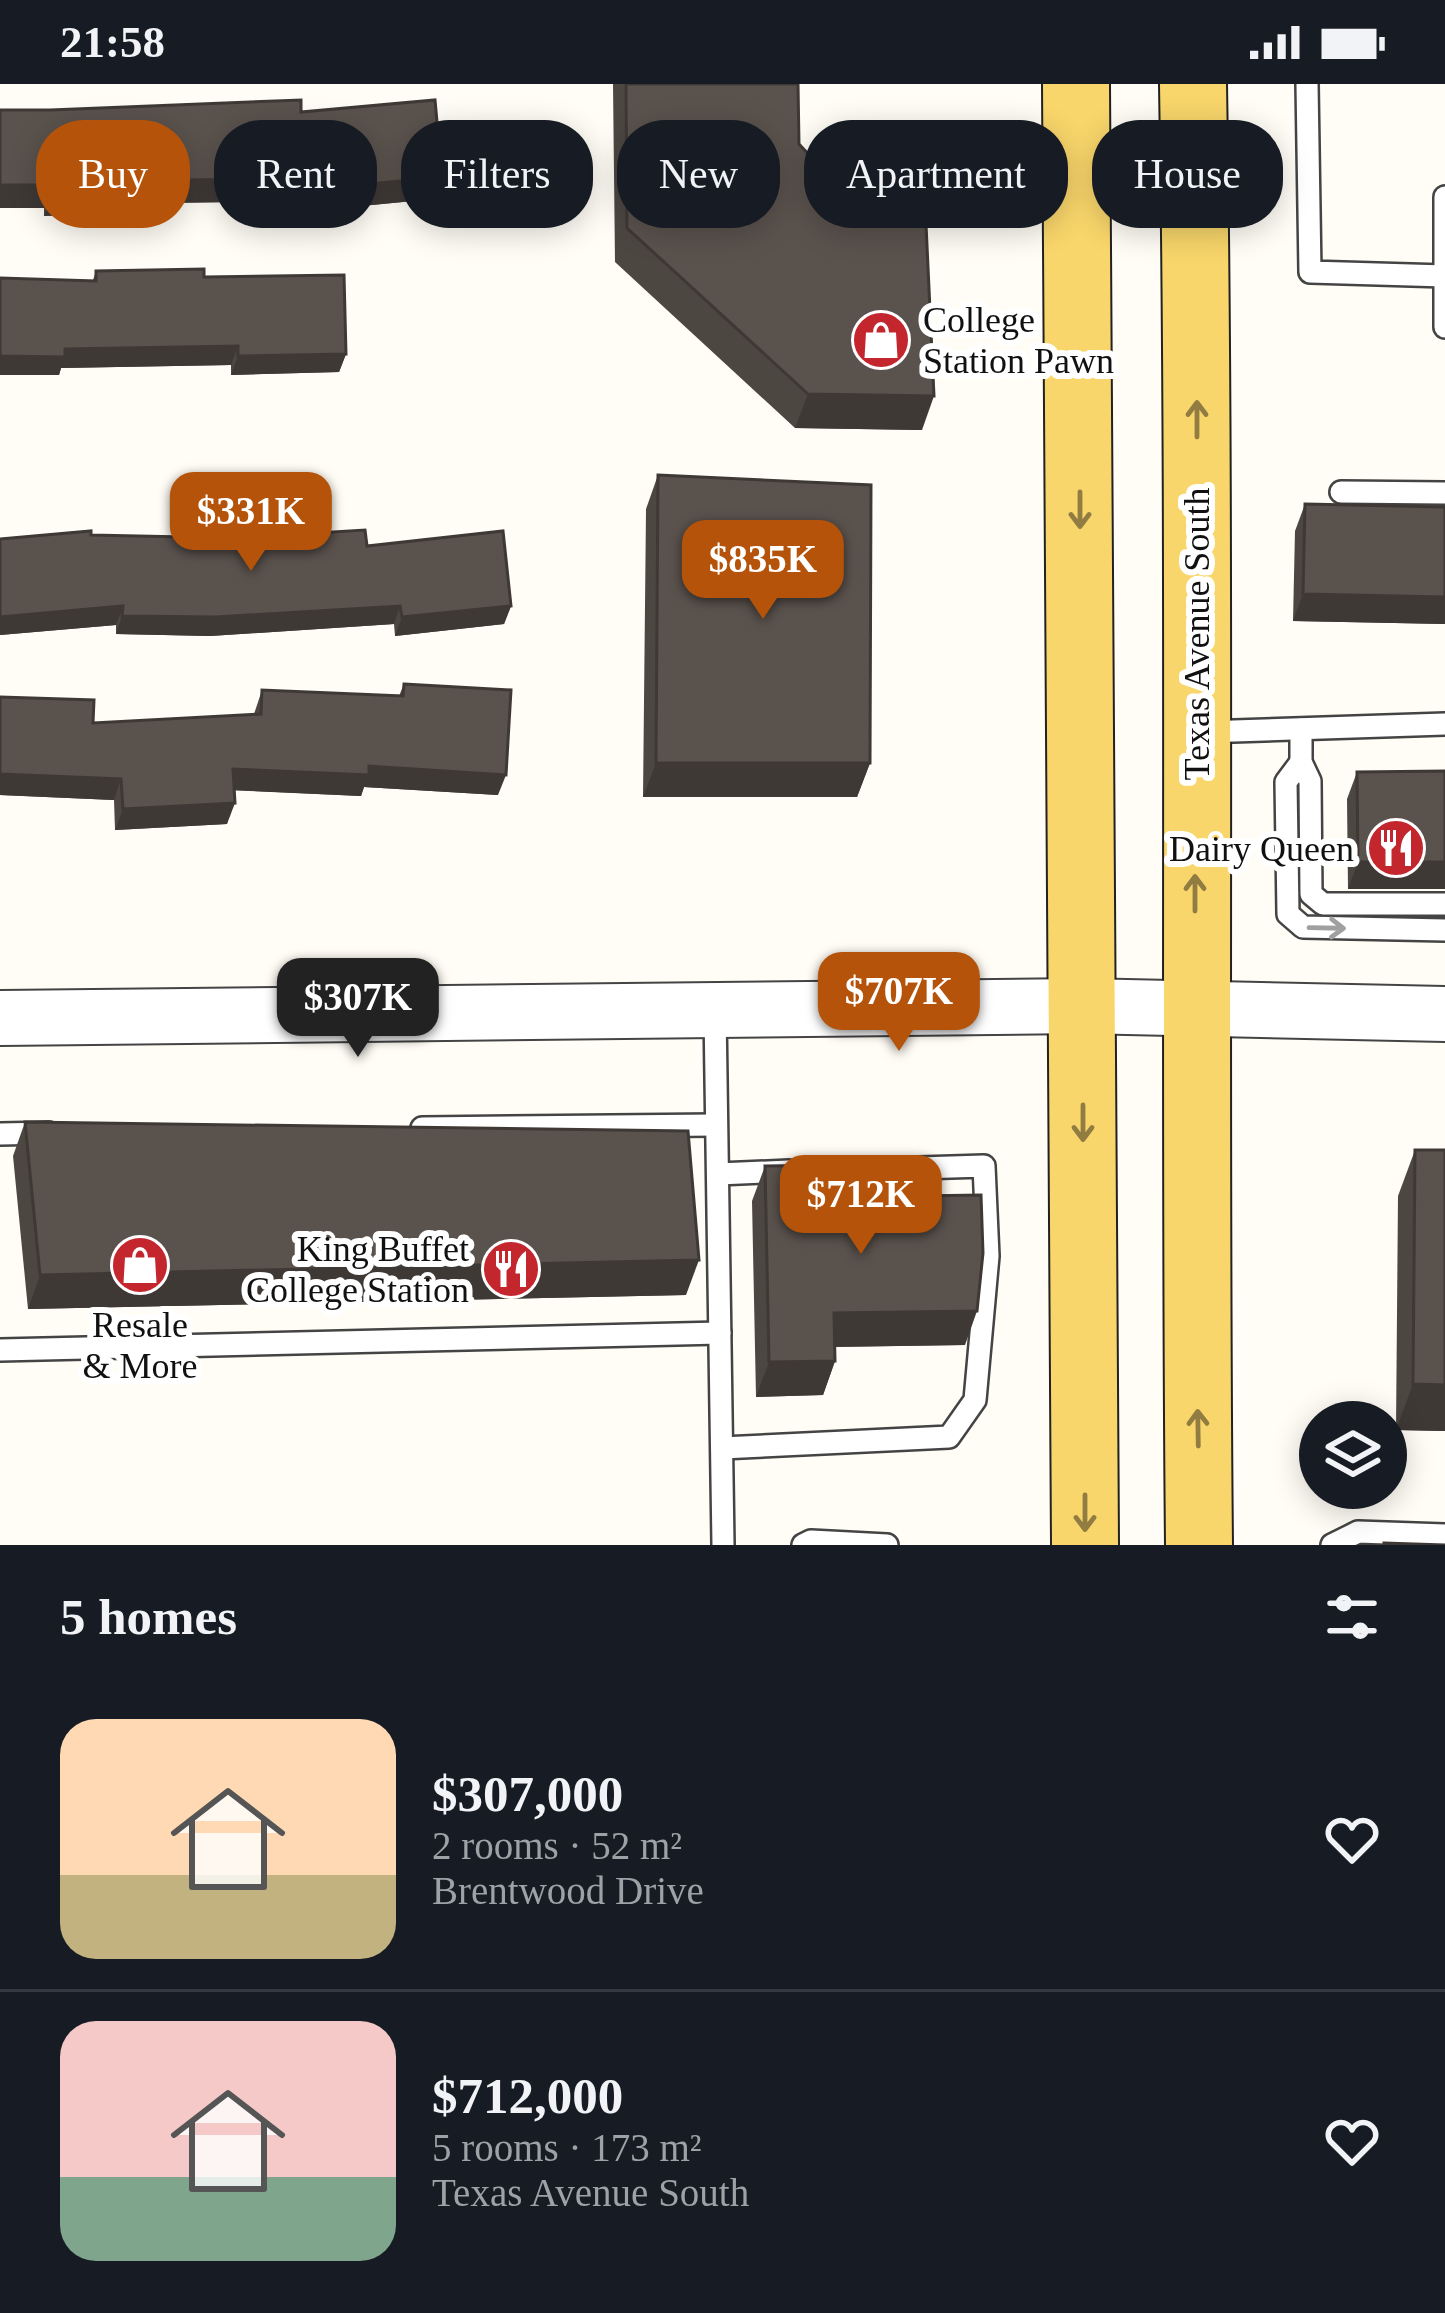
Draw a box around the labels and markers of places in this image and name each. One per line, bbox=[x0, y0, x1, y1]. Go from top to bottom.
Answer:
place label: College Station Pawn bbox=[923, 300, 1114, 381]
shop icon: College Station Pawn bbox=[850, 309, 912, 371]
pin: $331K bbox=[167, 472, 335, 574]
pin: $835K bbox=[679, 520, 847, 622]
restaurant icon: Dairy Queen bbox=[1365, 817, 1427, 879]
place label: Dairy Queen bbox=[1169, 829, 1354, 869]
pin: $707K bbox=[815, 952, 983, 1054]
pin: $307K bbox=[274, 958, 442, 1060]
pin: $712K bbox=[777, 1155, 945, 1257]
place label: King Buffet College Station bbox=[246, 1229, 469, 1310]
shop icon: Resale & More bbox=[109, 1234, 171, 1296]
restaurant icon: King Buffet College Station bbox=[480, 1238, 542, 1300]
place label: Resale & More bbox=[83, 1305, 197, 1386]

